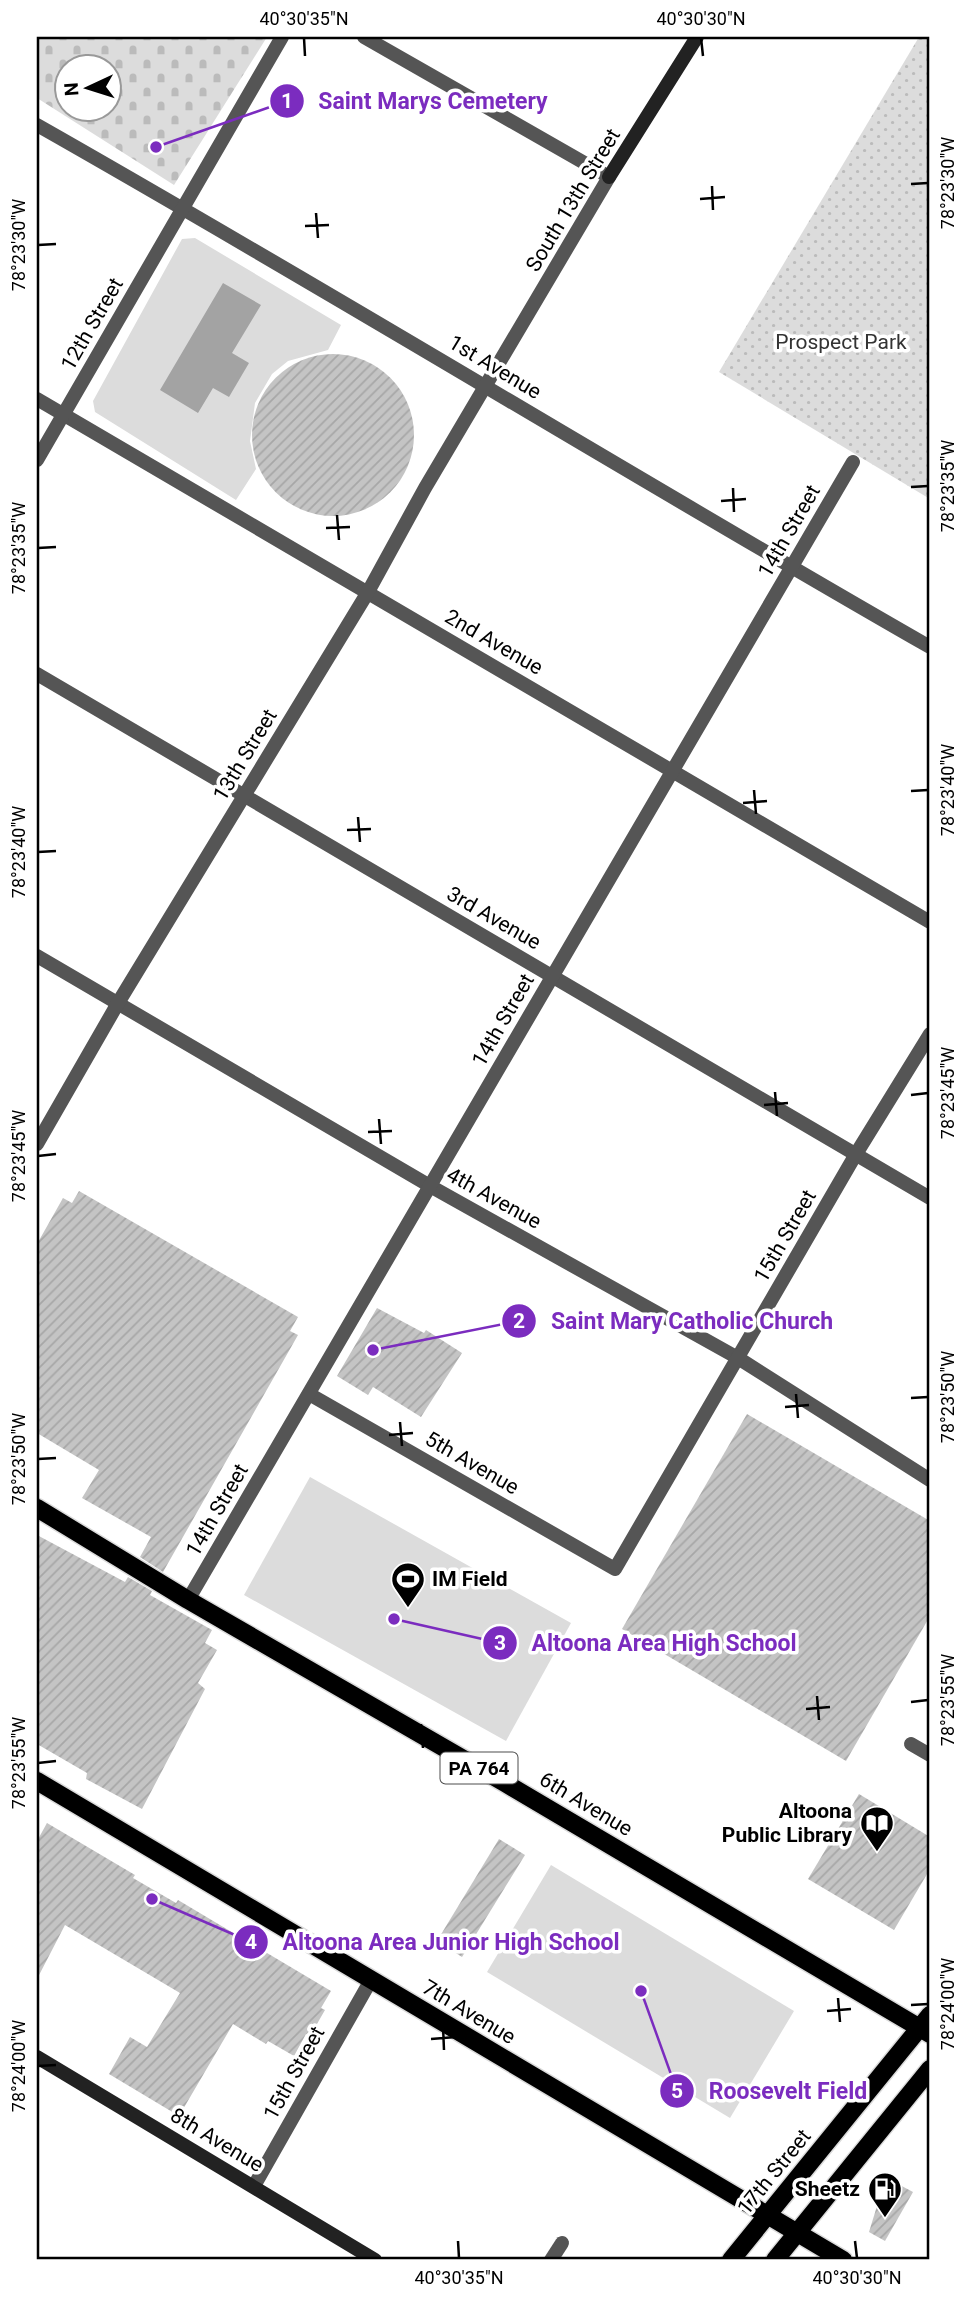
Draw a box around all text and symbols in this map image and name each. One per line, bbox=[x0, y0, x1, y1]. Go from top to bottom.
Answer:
text: 40°30'35"N bbox=[259, 8, 349, 29]
text: 40°30'30"N bbox=[656, 8, 746, 29]
north arrow bbox=[52, 52, 122, 122]
callout: Saint Marys Cemetery bbox=[269, 79, 562, 123]
text: N bbox=[60, 82, 83, 97]
text: Saint Marys Cemetery bbox=[318, 88, 548, 115]
text: 1 bbox=[281, 89, 293, 113]
street label: South 13th Street bbox=[521, 124, 625, 276]
text: 78°23'30"W bbox=[937, 137, 958, 229]
text: 78°23'30"W bbox=[8, 199, 29, 291]
street label: 12th Street bbox=[56, 273, 128, 374]
street label: 1st Avenue bbox=[445, 330, 545, 404]
park label: Prospect Park bbox=[775, 330, 907, 354]
text: 78°23'35"W bbox=[937, 440, 958, 532]
street label: 14th Street bbox=[753, 480, 825, 581]
text: 78°23'35"W bbox=[8, 502, 29, 594]
street label: 2nd Avenue bbox=[441, 604, 547, 680]
street label: 13th Street bbox=[208, 705, 282, 805]
text: 78°23'40"W bbox=[937, 744, 958, 836]
text: 78°23'40"W bbox=[8, 806, 29, 898]
street label: 3rd Avenue bbox=[443, 881, 545, 955]
street label: 14th Street bbox=[467, 969, 539, 1070]
text: 78°23'45"W bbox=[937, 1047, 958, 1139]
text: 78°23'45"W bbox=[8, 1110, 29, 1202]
street label: 4th Avenue bbox=[443, 1162, 545, 1234]
street label: 15th Street bbox=[749, 1185, 821, 1286]
callout: Saint Mary Catholic Church bbox=[502, 1299, 847, 1343]
text: Saint Mary Catholic Church bbox=[551, 1308, 833, 1335]
text: 2 bbox=[513, 1309, 525, 1333]
text: 78°23'50"W bbox=[937, 1351, 958, 1443]
text: 78°23'50"W bbox=[8, 1413, 29, 1505]
street label: 5th Avenue bbox=[421, 1427, 523, 1499]
street label: 14th Street bbox=[181, 1459, 253, 1560]
sports icon: IM Field bbox=[389, 1560, 427, 1609]
place label: IM Field bbox=[432, 1567, 508, 1591]
callout: Altoona Area High School bbox=[483, 1621, 811, 1665]
text: Altoona Area High School bbox=[531, 1630, 797, 1657]
text: 3 bbox=[494, 1631, 506, 1655]
text: 78°23'55"W bbox=[937, 1654, 958, 1746]
text: 78°23'55"W bbox=[8, 1717, 29, 1809]
road number: PA 764 bbox=[440, 1752, 518, 1784]
street label: 6th Avenue bbox=[535, 1767, 637, 1841]
place label: Altoona Public Library bbox=[722, 1799, 852, 1847]
library icon: Altoona Public Library bbox=[858, 1804, 896, 1853]
callout: Altoona Area Junior High School bbox=[233, 1920, 633, 1964]
text: Altoona Area Junior High School bbox=[283, 1929, 619, 1956]
text: 4 bbox=[245, 1930, 257, 1954]
text: 78°24'00"W bbox=[937, 1958, 958, 2050]
street label: 7th Avenue bbox=[418, 1975, 520, 2049]
text: 78°24'00"W bbox=[8, 2020, 29, 2112]
street label: 15th Street bbox=[259, 2022, 329, 2124]
callout: Roosevelt Field bbox=[660, 2069, 881, 2113]
text: Roosevelt Field bbox=[709, 2078, 867, 2105]
text: 5 bbox=[671, 2079, 683, 2103]
street label: 8th Avenue bbox=[166, 2103, 268, 2177]
street label: 17th Street bbox=[732, 2124, 816, 2219]
fuel station icon: Sheetz bbox=[866, 2170, 904, 2219]
place label: Sheetz bbox=[795, 2177, 860, 2201]
text: 40°30'35"N bbox=[414, 2267, 504, 2288]
text: 40°30'30"N bbox=[812, 2267, 902, 2288]

